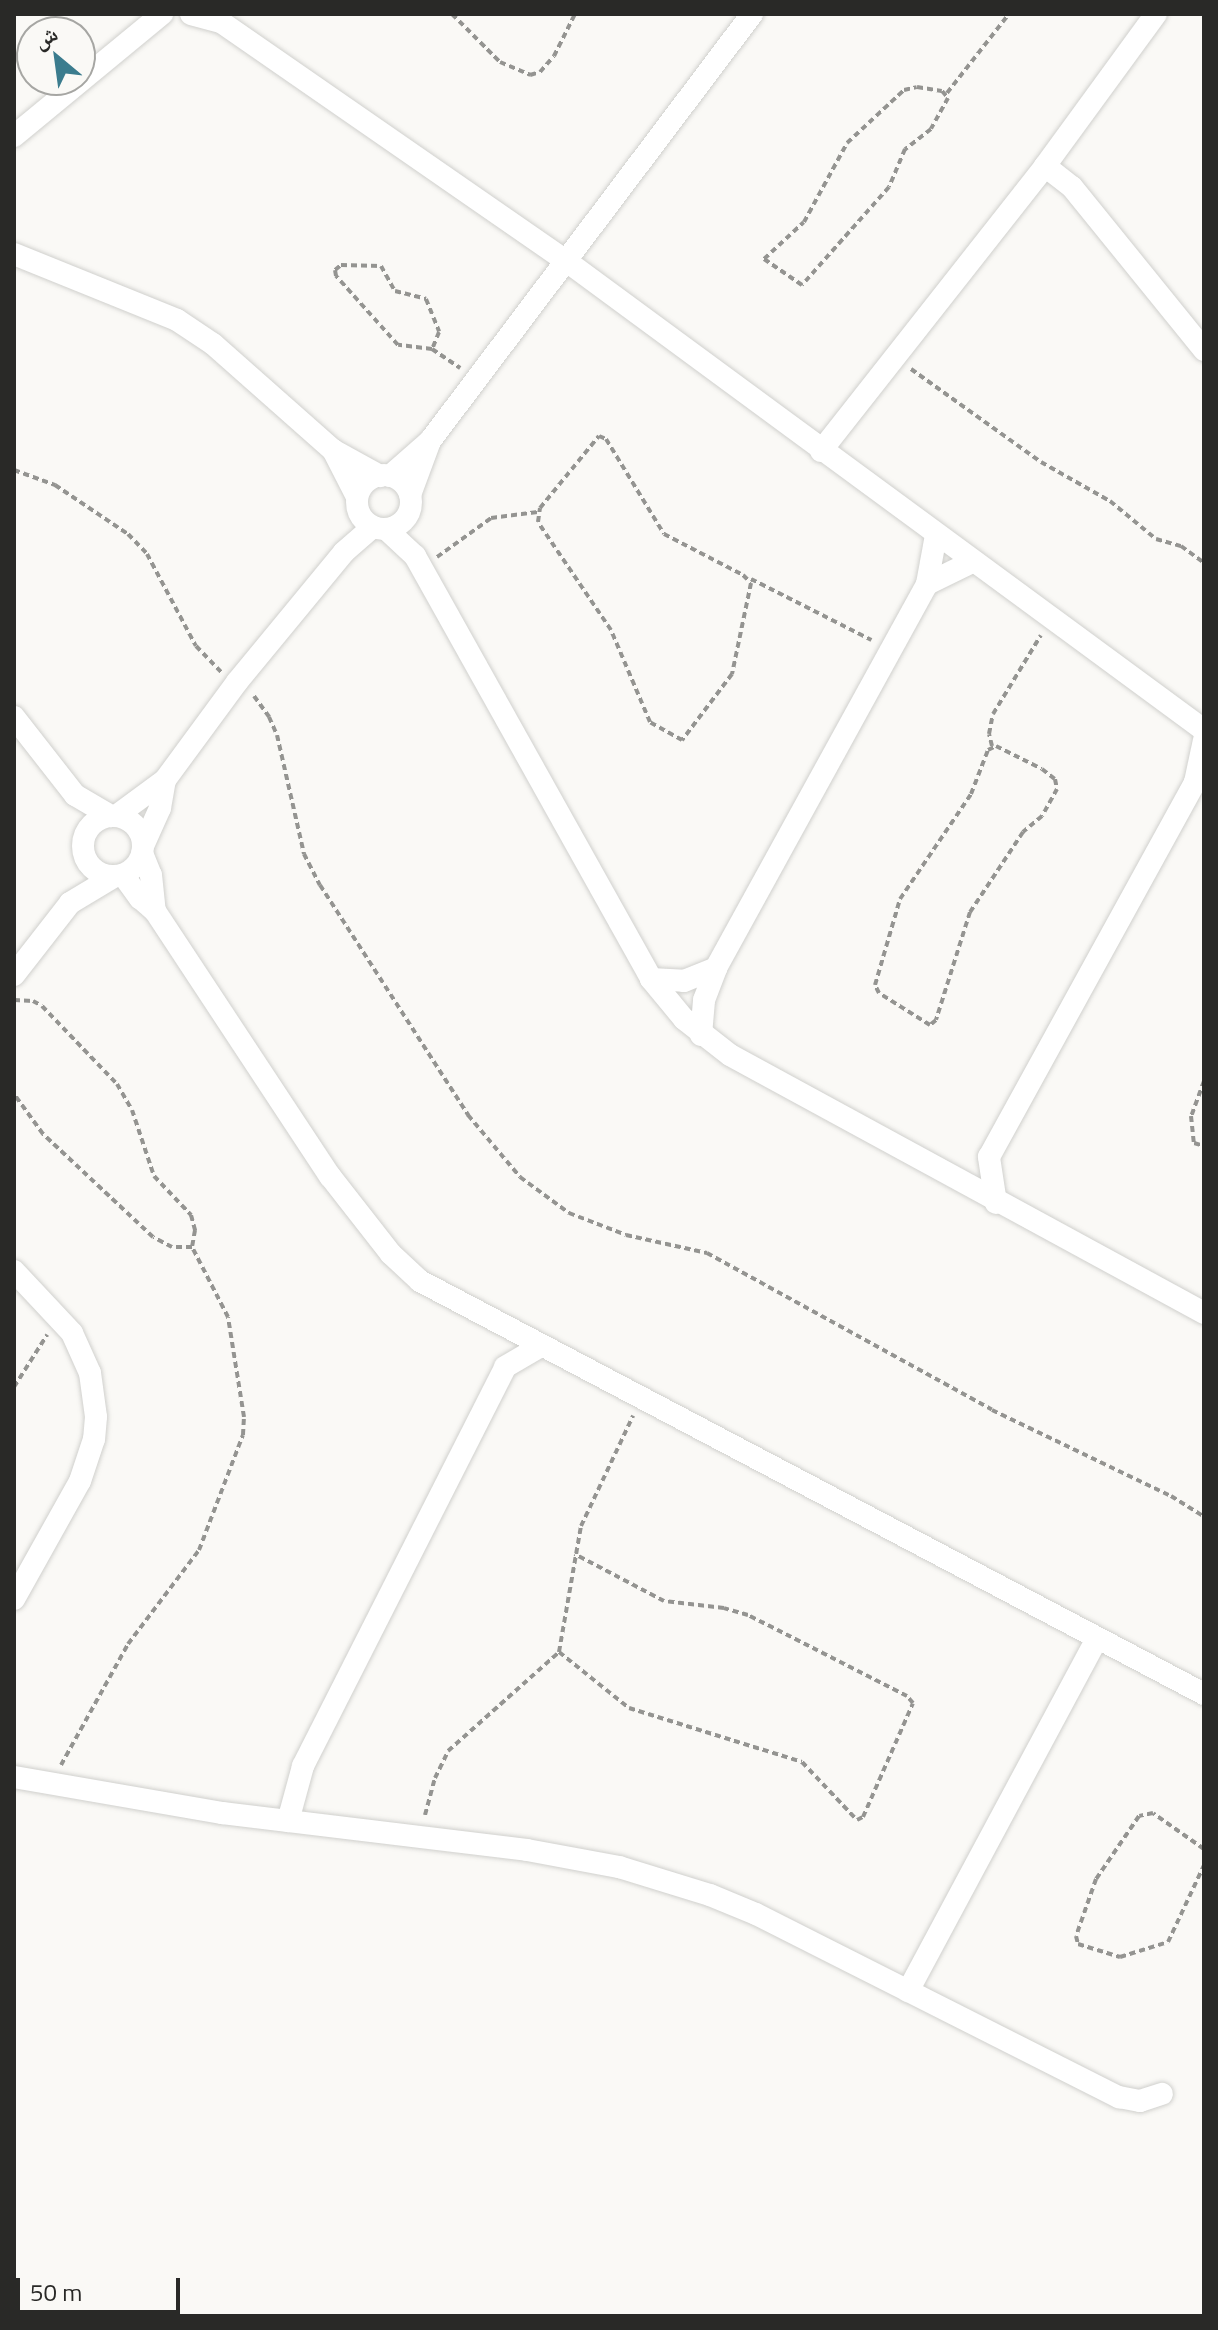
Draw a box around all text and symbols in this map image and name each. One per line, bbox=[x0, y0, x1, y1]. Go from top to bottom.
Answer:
north arrow bbox=[16, 16, 96, 96]
text: ش bbox=[27, 16, 64, 57]
scale bar bbox=[20, 2262, 184, 2312]
text: 50 m bbox=[30, 2274, 82, 2310]

